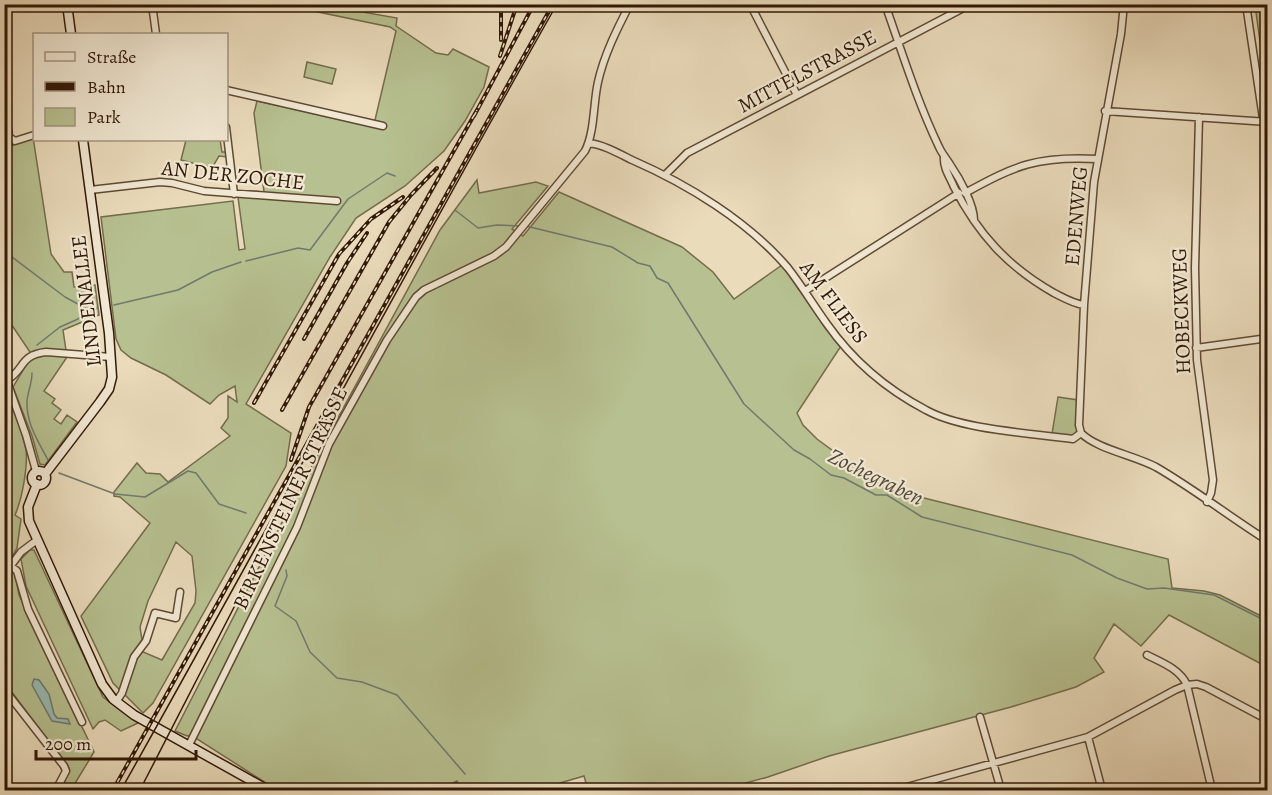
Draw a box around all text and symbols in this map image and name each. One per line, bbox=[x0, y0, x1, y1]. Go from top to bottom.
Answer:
street label: MITTELSTRASSE bbox=[733, 23, 881, 119]
legend bbox=[33, 33, 228, 141]
text: Straße bbox=[87, 45, 136, 69]
text: Bahn bbox=[87, 75, 126, 99]
text: Park bbox=[87, 105, 121, 129]
street label: AN DER ZOCHE bbox=[159, 153, 306, 196]
street label: EDENWEG bbox=[1058, 165, 1094, 267]
street label: LINDENALLEE bbox=[64, 234, 108, 368]
street label: HOBECKWEG bbox=[1165, 247, 1197, 375]
street label: AM FLIESS bbox=[793, 254, 875, 349]
street label: BIRKENSTEINER STRASSE bbox=[226, 382, 354, 614]
water label: Zochegraben bbox=[823, 441, 929, 513]
scale bar bbox=[36, 723, 196, 761]
text: 200 m bbox=[45, 732, 91, 756]

